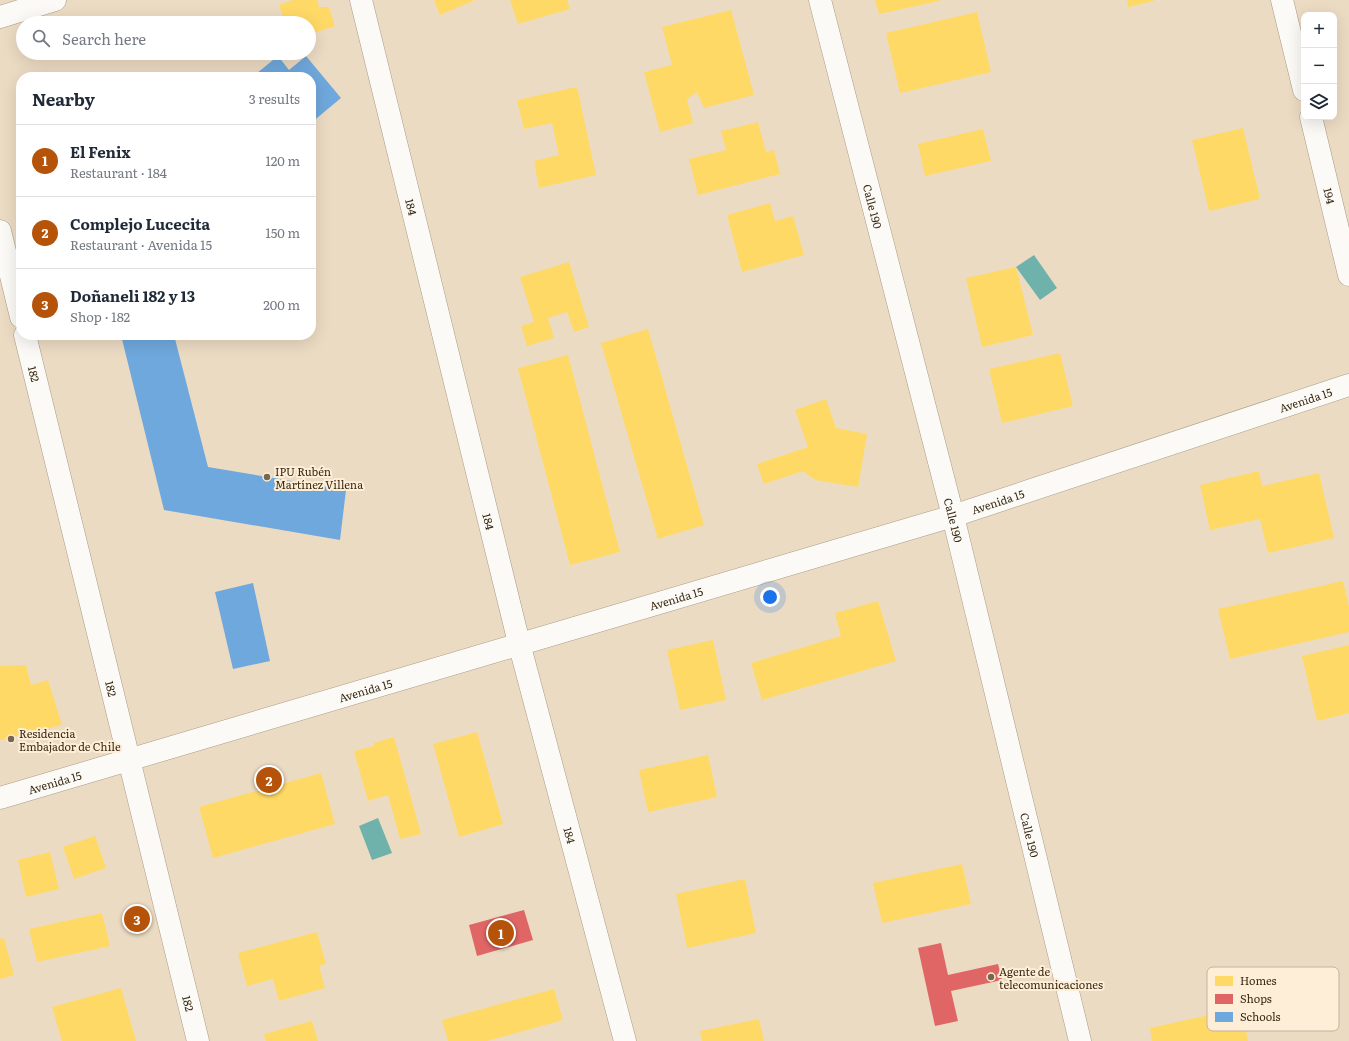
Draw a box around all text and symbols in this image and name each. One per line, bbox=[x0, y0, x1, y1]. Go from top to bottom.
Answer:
map controls bbox=[1301, 12, 1337, 120]
button: + bbox=[1301, 12, 1337, 48]
search box bbox=[16, 16, 316, 60]
icon: search bbox=[30, 27, 52, 49]
text: Search here bbox=[62, 27, 146, 50]
button: − bbox=[1301, 48, 1337, 84]
button: layers bbox=[1301, 84, 1337, 120]
text: Nearby bbox=[32, 86, 95, 111]
text: 3 results bbox=[249, 89, 300, 108]
text: El Fenix bbox=[70, 140, 131, 163]
text: 1 bbox=[42, 151, 48, 170]
text: 120 m bbox=[265, 151, 300, 170]
text: Restaurant · 184 bbox=[70, 163, 167, 182]
street label: Calle 190 bbox=[860, 182, 887, 230]
street label: 194 bbox=[1320, 186, 1340, 206]
street label: 184 bbox=[402, 197, 422, 217]
text: Complejo Lucecita bbox=[70, 212, 210, 235]
text: 2 bbox=[42, 223, 48, 242]
text: 150 m bbox=[265, 223, 300, 242]
text: Restaurant · Avenida 15 bbox=[70, 235, 212, 254]
text: Doñaneli 182 y 13 bbox=[70, 284, 195, 307]
text: 3 bbox=[41, 295, 49, 314]
text: 200 m bbox=[263, 295, 300, 314]
text: Shop · 182 bbox=[70, 307, 130, 326]
street label: 182 bbox=[25, 364, 44, 384]
street label: Avenida 15 bbox=[1277, 383, 1334, 416]
place label: IPU Rubén Martínez Villena bbox=[275, 463, 363, 492]
marker: IPU Rubén Martínez Villena bbox=[262, 472, 272, 482]
street label: Avenida 15 bbox=[969, 485, 1027, 517]
street label: Calle 190 bbox=[941, 496, 967, 544]
street label: 184 bbox=[479, 512, 499, 531]
street label: Avenida 15 bbox=[647, 582, 705, 613]
your location bbox=[760, 587, 780, 607]
street label: Avenida 15 bbox=[337, 674, 394, 705]
street label: 182 bbox=[102, 679, 121, 699]
place label: Residencia Embajador de Chile bbox=[19, 725, 121, 754]
marker: Residencia Embajador de Chile bbox=[6, 734, 16, 744]
pin: 2 bbox=[256, 765, 282, 795]
street label: Avenida 15 bbox=[26, 766, 84, 797]
street label: Calle 190 bbox=[1017, 811, 1043, 859]
street label: 184 bbox=[560, 825, 580, 845]
pin: 3 bbox=[124, 904, 150, 934]
pin: 1 bbox=[488, 918, 514, 948]
place label: Agente de telecomunicaciones bbox=[999, 963, 1103, 992]
legend bbox=[1207, 967, 1339, 1031]
marker: Agente de telecomunicaciones bbox=[986, 972, 996, 982]
text: Homes bbox=[1240, 972, 1277, 988]
text: Shops bbox=[1240, 990, 1272, 1006]
street label: 182 bbox=[179, 994, 199, 1013]
text: Schools bbox=[1240, 1008, 1281, 1024]

